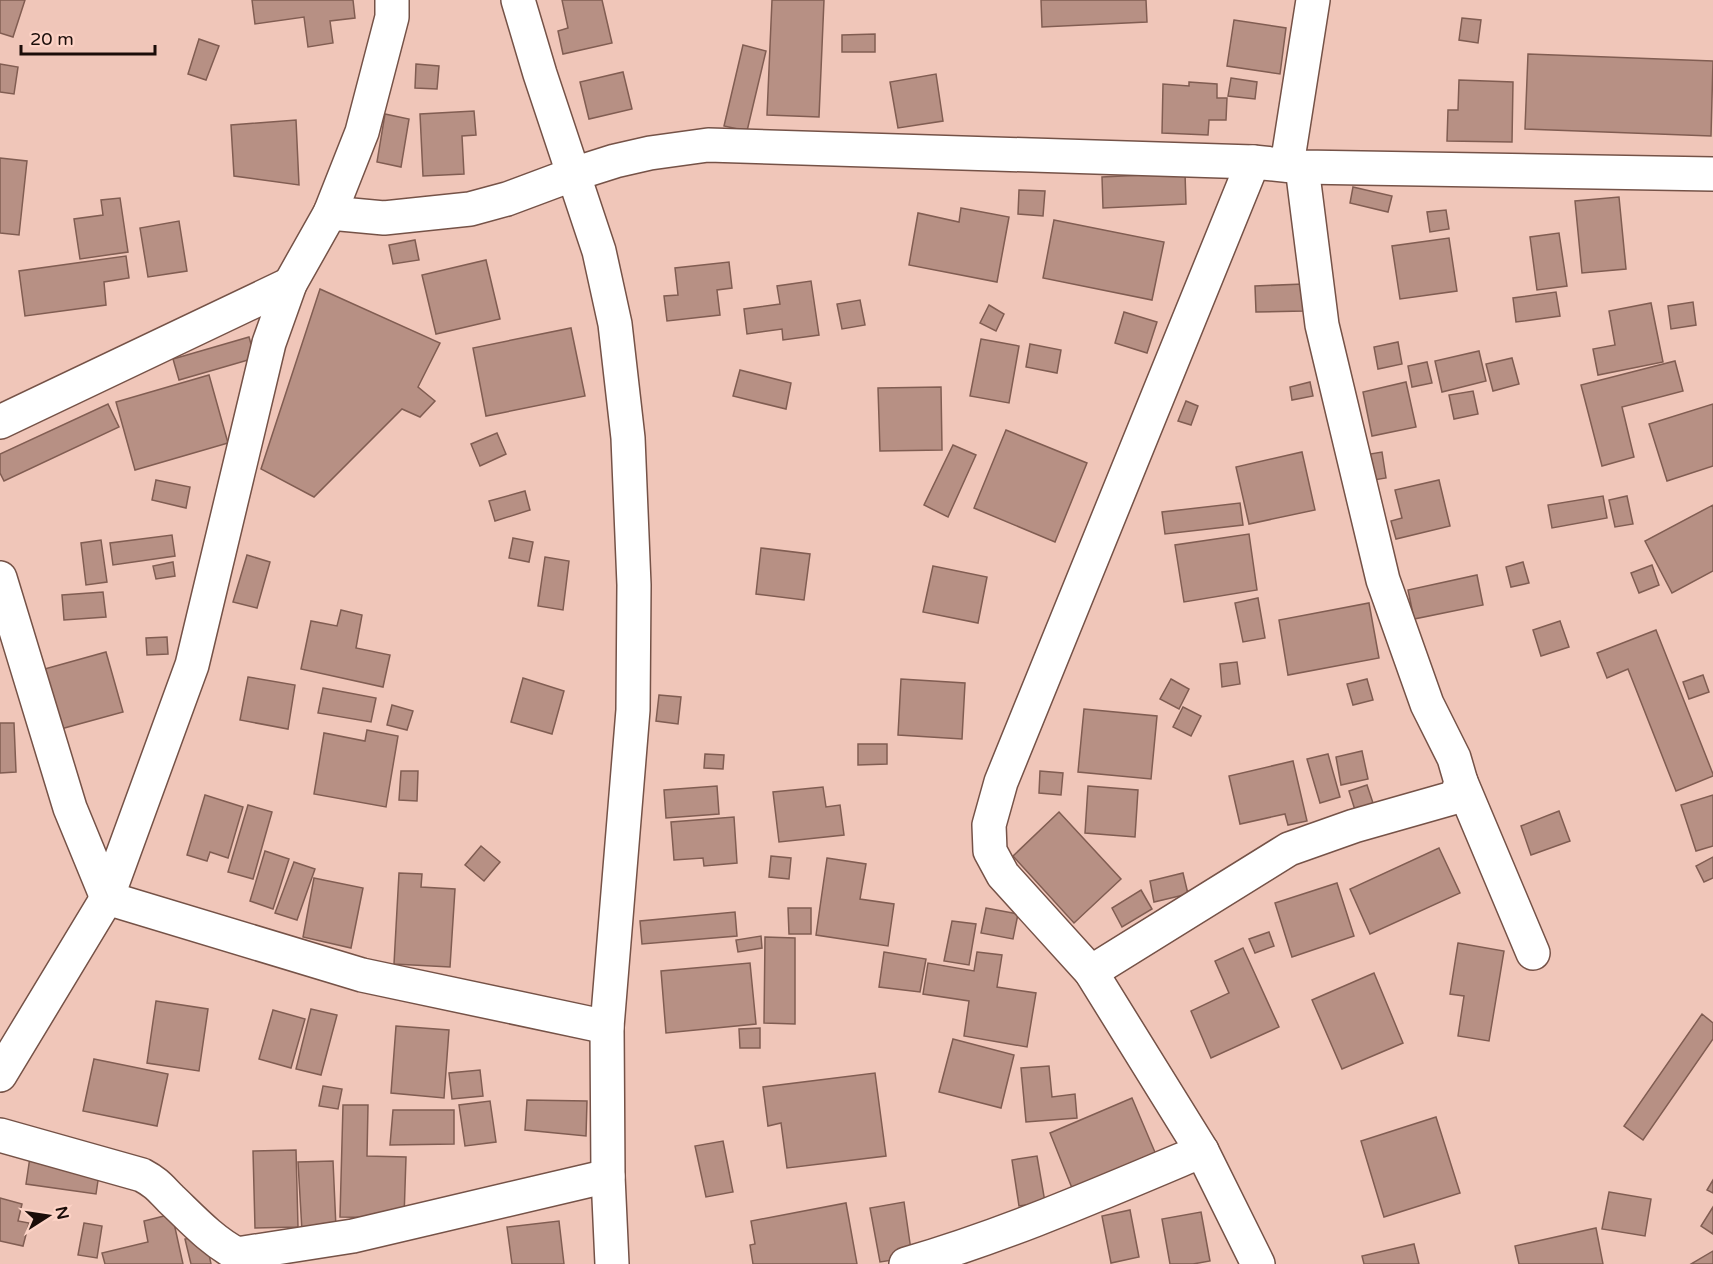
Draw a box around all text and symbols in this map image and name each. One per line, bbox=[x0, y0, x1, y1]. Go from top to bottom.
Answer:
scale bar bbox=[21, 18, 154, 56]
text: 20 m bbox=[30, 28, 74, 50]
north arrow bbox=[18, 1186, 78, 1246]
text: N bbox=[51, 1205, 73, 1221]

